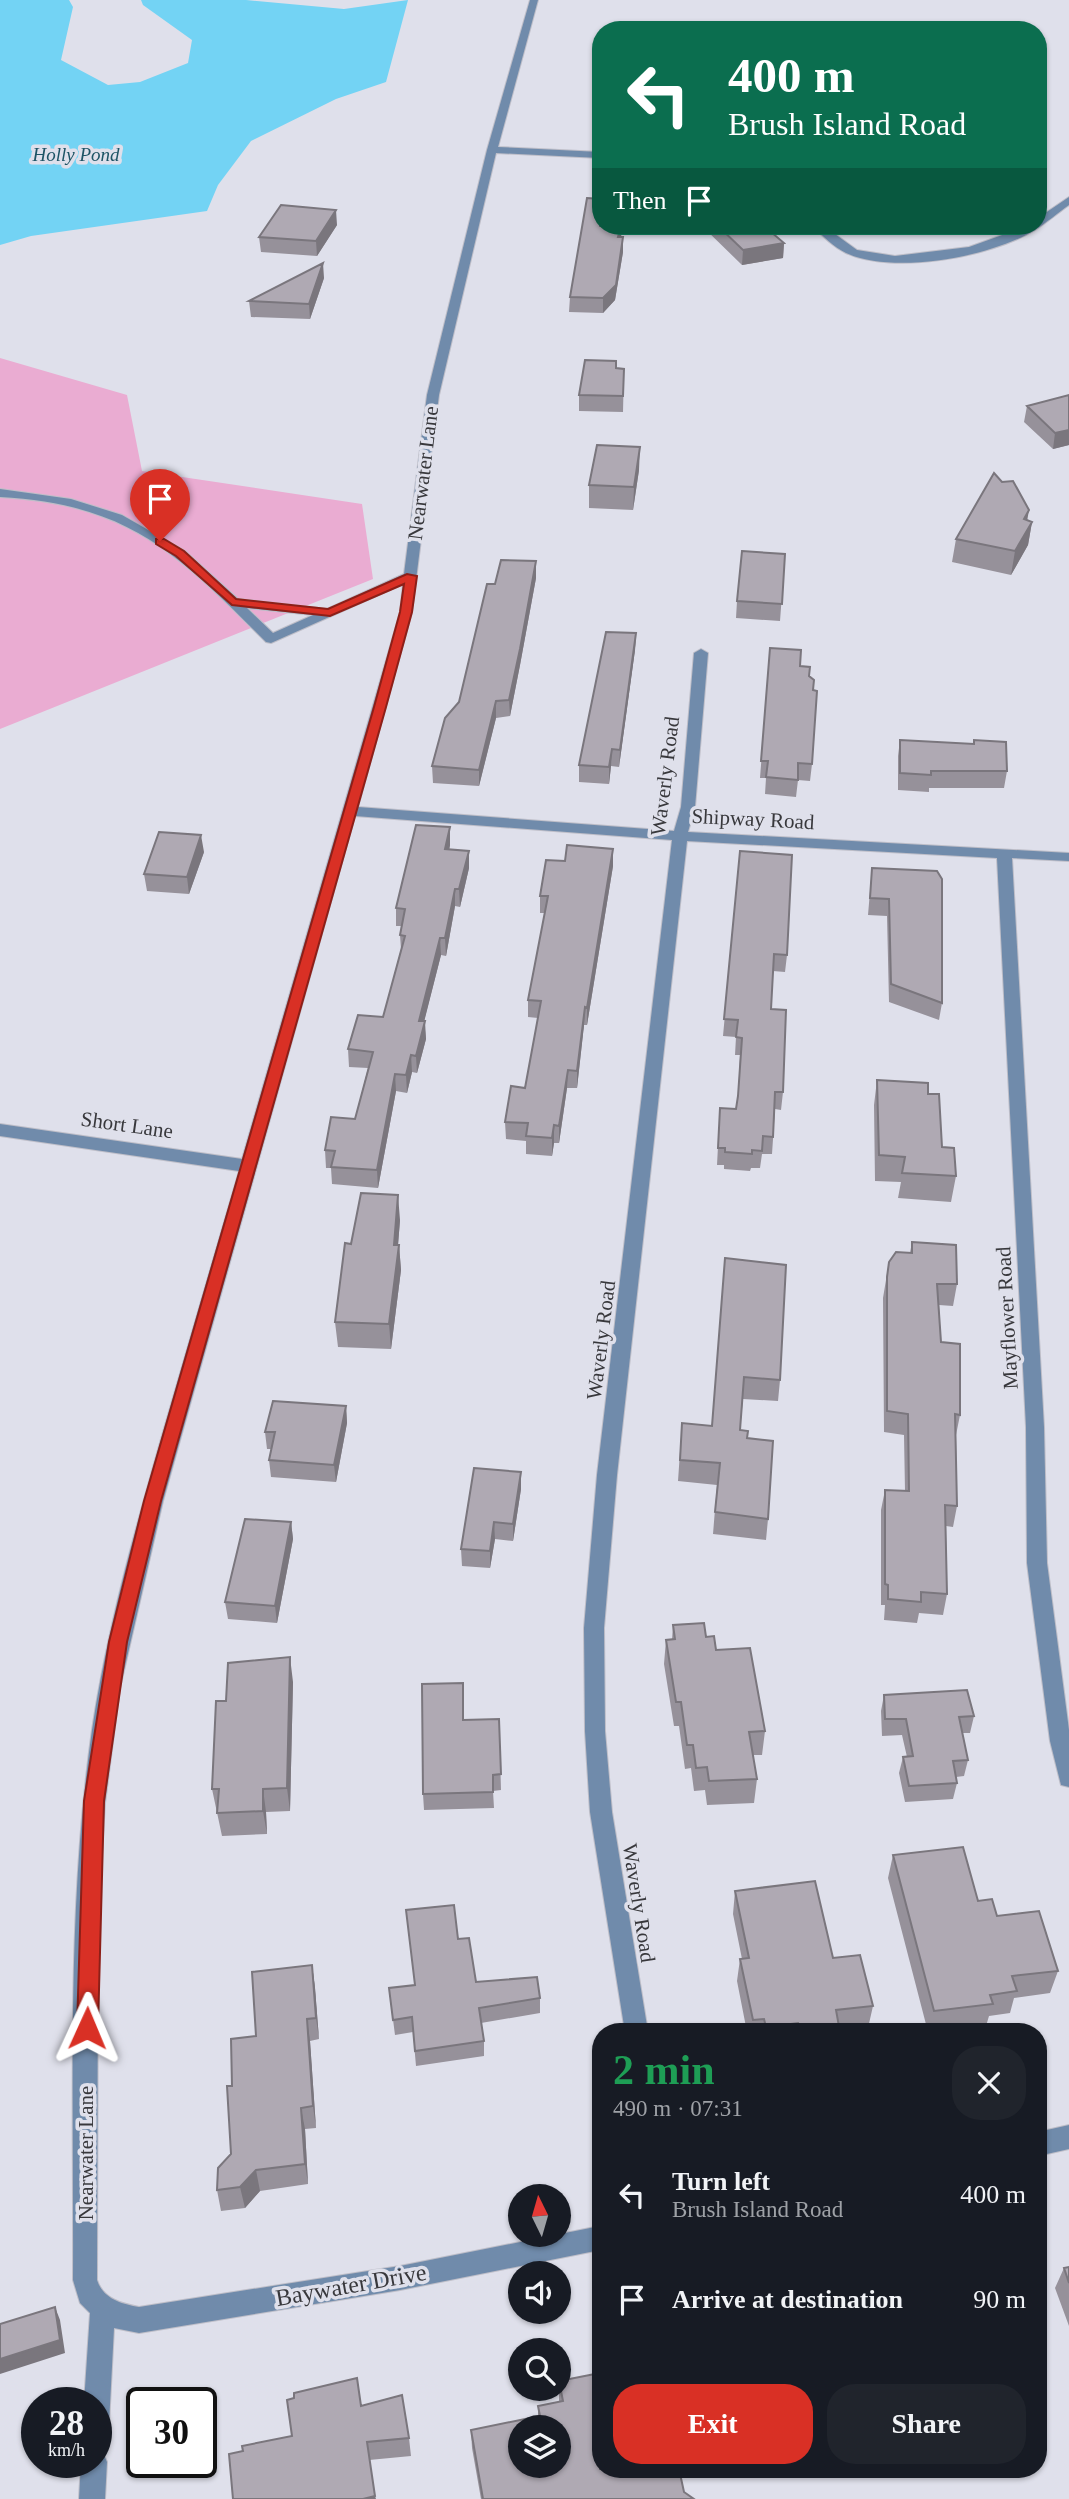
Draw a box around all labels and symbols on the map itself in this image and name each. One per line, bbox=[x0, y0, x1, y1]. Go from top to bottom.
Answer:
water label: Holly Pond bbox=[31, 144, 120, 165]
street label: Nearwater Lane bbox=[403, 405, 443, 541]
pin bbox=[130, 469, 190, 541]
street label: Waverly Road bbox=[646, 714, 684, 837]
street label: Shipway Road bbox=[691, 804, 816, 834]
street label: Short Lane bbox=[79, 1107, 175, 1143]
street label: Mayflower Road bbox=[991, 1246, 1023, 1390]
street label: Waverly Road bbox=[582, 1278, 620, 1401]
street label: Waverly Road bbox=[618, 1842, 660, 1965]
position arrow bbox=[50, 1991, 124, 2065]
street label: Nearwater Lane bbox=[74, 2086, 98, 2220]
north arrow bbox=[508, 2184, 570, 2247]
street label: Baywater Drive bbox=[274, 2259, 428, 2311]
speed limit sign: 30 bbox=[126, 2387, 217, 2478]

